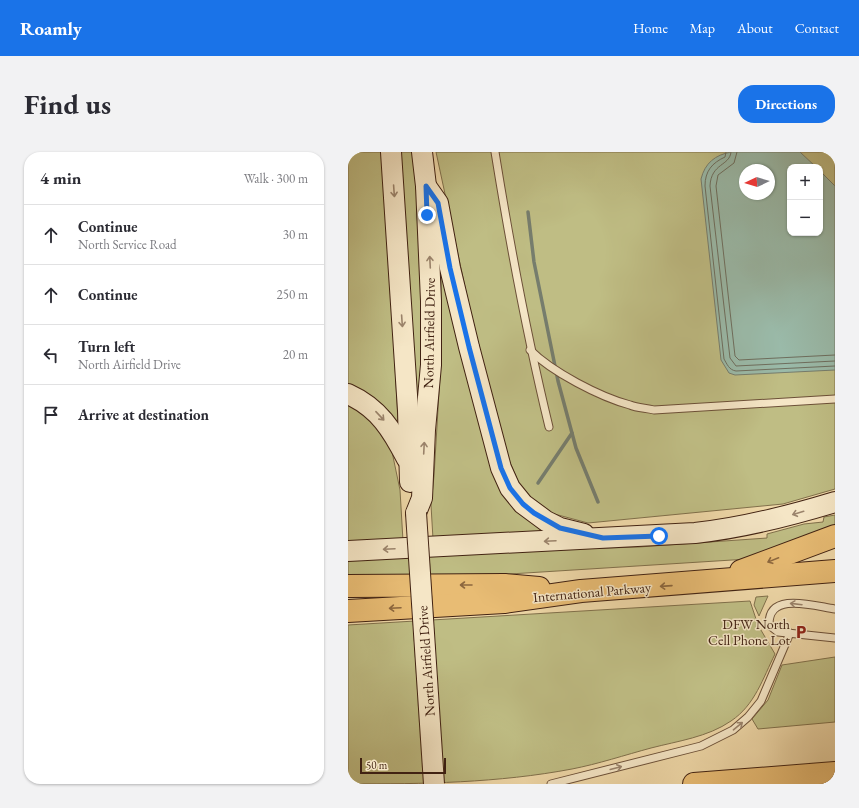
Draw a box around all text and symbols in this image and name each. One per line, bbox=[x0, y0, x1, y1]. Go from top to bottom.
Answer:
text: Roamly bbox=[20, 16, 82, 41]
text: Home bbox=[633, 19, 668, 37]
text: Map bbox=[690, 19, 715, 37]
text: About bbox=[737, 19, 773, 37]
text: Contact bbox=[795, 19, 839, 37]
button: Directions bbox=[738, 85, 835, 123]
text: Find us bbox=[24, 86, 111, 122]
north arrow bbox=[739, 164, 775, 200]
map controls bbox=[787, 164, 823, 236]
button: + bbox=[787, 164, 823, 200]
text: 4 min bbox=[40, 167, 81, 189]
text: Walk · 300 m bbox=[244, 170, 308, 187]
one-way arrow bbox=[390, 184, 397, 197]
button: − bbox=[787, 200, 823, 236]
route end bbox=[418, 206, 436, 224]
text: Continue bbox=[78, 217, 138, 236]
icon: ahead bbox=[40, 224, 62, 246]
text: 30 m bbox=[283, 226, 308, 243]
text: North Service Road bbox=[78, 236, 177, 253]
one-way arrow bbox=[426, 256, 433, 269]
street label: North Airfield Drive bbox=[419, 277, 439, 389]
icon: ahead bbox=[40, 284, 62, 306]
text: Continue bbox=[78, 285, 138, 304]
text: 250 m bbox=[277, 286, 308, 303]
one-way arrow bbox=[398, 314, 405, 327]
text: Turn left bbox=[78, 337, 135, 356]
icon: left bbox=[40, 344, 62, 366]
text: 20 m bbox=[283, 346, 308, 363]
text: North Airfield Drive bbox=[78, 356, 181, 373]
icon: arrive bbox=[40, 404, 62, 426]
text: Arrive at destination bbox=[78, 405, 209, 424]
one-way arrow bbox=[375, 411, 385, 421]
one-way arrow bbox=[420, 442, 427, 455]
one-way arrow bbox=[791, 510, 804, 517]
route start bbox=[650, 527, 668, 545]
one-way arrow bbox=[544, 538, 557, 545]
one-way arrow bbox=[383, 545, 396, 553]
one-way arrow bbox=[767, 557, 779, 565]
street label: International Parkway bbox=[532, 578, 653, 606]
one-way arrow bbox=[460, 581, 473, 589]
one-way arrow bbox=[660, 582, 673, 589]
one-way arrow bbox=[790, 600, 803, 607]
one-way arrow bbox=[389, 604, 402, 612]
street label: North Airfield Drive bbox=[413, 605, 439, 717]
place label: DFW North Cell Phone Lot bbox=[708, 615, 791, 649]
parking icon: DFW North Cell Phone Lot bbox=[793, 624, 809, 640]
one-way arrow bbox=[733, 721, 743, 730]
scale bar bbox=[360, 756, 446, 775]
text: 50 m bbox=[366, 758, 387, 772]
one-way arrow bbox=[609, 764, 622, 771]

